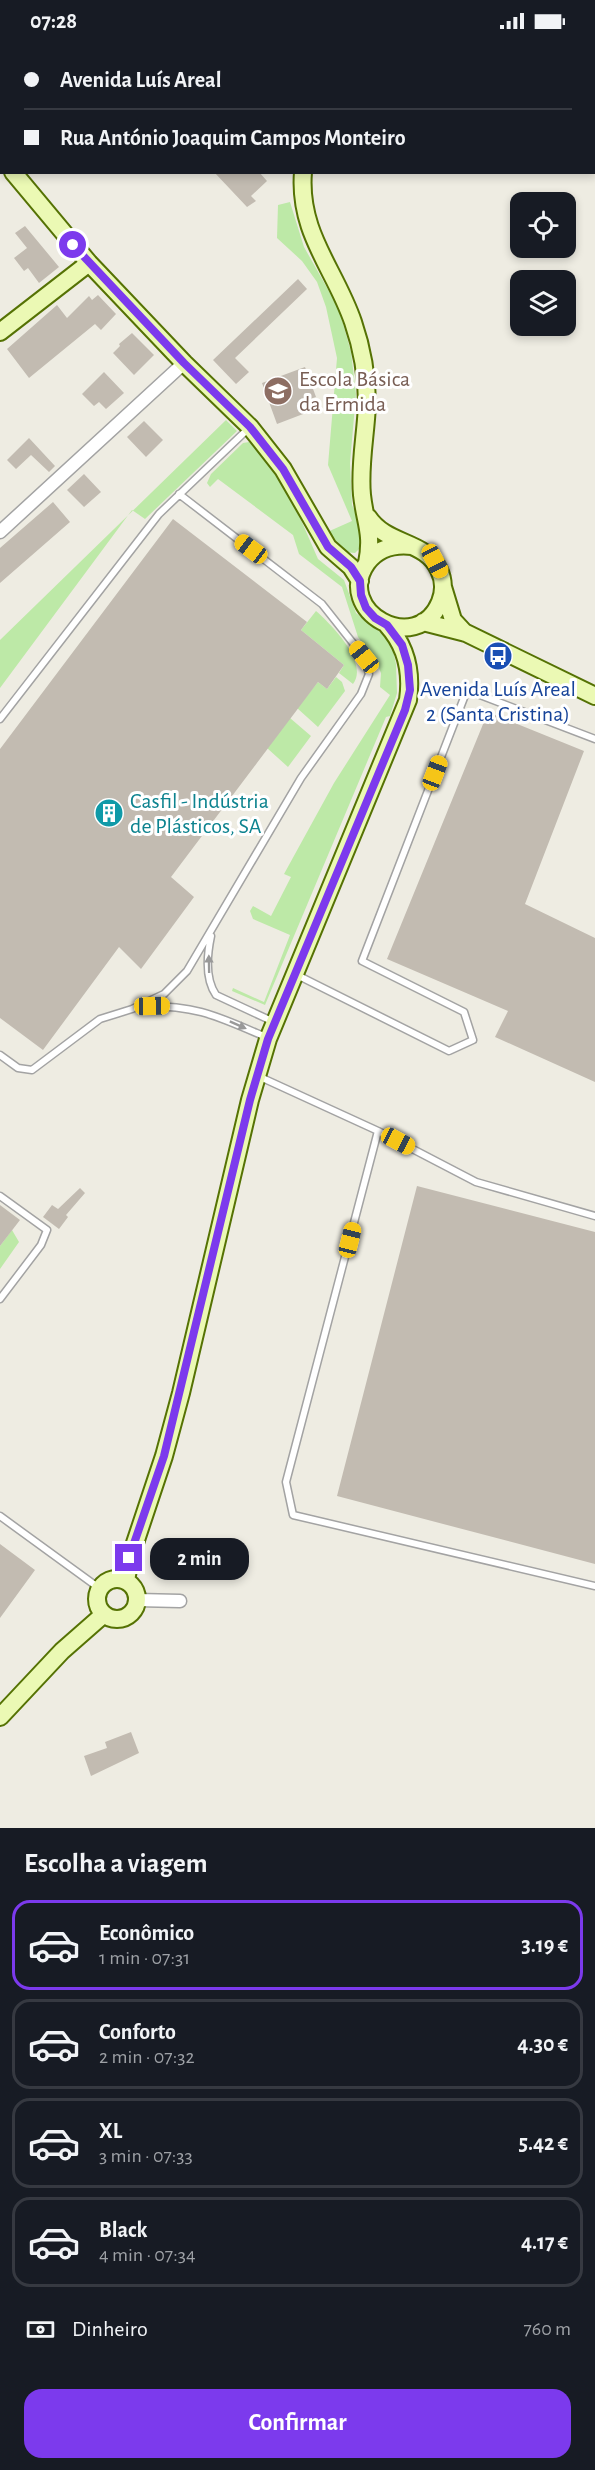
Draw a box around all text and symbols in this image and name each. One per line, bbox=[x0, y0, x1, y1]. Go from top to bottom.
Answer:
text: 07:28 bbox=[30, 10, 77, 32]
text: Avenida Luís Areal bbox=[60, 69, 221, 91]
text: Rua António Joaquim Campos Monteiro bbox=[60, 127, 406, 149]
map controls bbox=[510, 192, 576, 336]
button: locate bbox=[510, 192, 576, 258]
route start bbox=[59, 231, 86, 258]
button: layers bbox=[510, 270, 576, 336]
place label: Escola Básica da Ermida bbox=[299, 368, 410, 415]
school or university icon: Escola Básica da Ermida bbox=[262, 375, 294, 407]
car bbox=[231, 531, 271, 567]
car bbox=[419, 541, 451, 581]
car bbox=[346, 637, 382, 677]
bus stop icon: Avenida Luís Areal 2 (Santa Cristina) bbox=[482, 640, 514, 672]
place label: Avenida Luís Areal 2 (Santa Cristina) bbox=[420, 678, 576, 725]
car bbox=[420, 753, 450, 793]
place label: Casfil - Indústria de Plásticos, SA bbox=[130, 790, 269, 837]
building icon: Casfil - Indústria de Plásticos, SA bbox=[93, 797, 125, 829]
one-way arrow bbox=[204, 955, 214, 974]
car bbox=[134, 997, 170, 1015]
one-way arrow bbox=[230, 1021, 247, 1030]
car bbox=[378, 1125, 418, 1157]
car bbox=[337, 1220, 363, 1260]
callout: 2 min bbox=[150, 1537, 249, 1579]
route end bbox=[115, 1544, 142, 1571]
text: 2 min bbox=[177, 1549, 222, 1569]
text: Escolha a viagem bbox=[24, 1850, 207, 1877]
icon: car bbox=[27, 1918, 81, 1972]
text: Econômico bbox=[99, 1922, 194, 1944]
text: 3.19 € bbox=[521, 1934, 568, 1956]
text: 1 min · 07:31 bbox=[99, 1948, 190, 1968]
icon: car bbox=[27, 2017, 81, 2071]
text: Conforto bbox=[99, 2021, 176, 2043]
text: 4.30 € bbox=[517, 2033, 568, 2055]
text: 2 min · 07:32 bbox=[99, 2047, 195, 2067]
icon: car bbox=[27, 2116, 81, 2170]
text: XL bbox=[99, 2120, 122, 2142]
text: 5.42 € bbox=[518, 2132, 568, 2154]
text: 3 min · 07:33 bbox=[99, 2146, 193, 2166]
icon: car bbox=[27, 2215, 81, 2269]
text: Black bbox=[99, 2219, 147, 2241]
text: 4.17 € bbox=[521, 2231, 568, 2253]
text: 4 min · 07:34 bbox=[99, 2245, 196, 2265]
icon: cash bbox=[24, 2313, 57, 2346]
text: Dinheiro bbox=[72, 2318, 148, 2340]
text: 760 m bbox=[523, 2319, 571, 2339]
button: Confirmar bbox=[24, 2389, 571, 2458]

